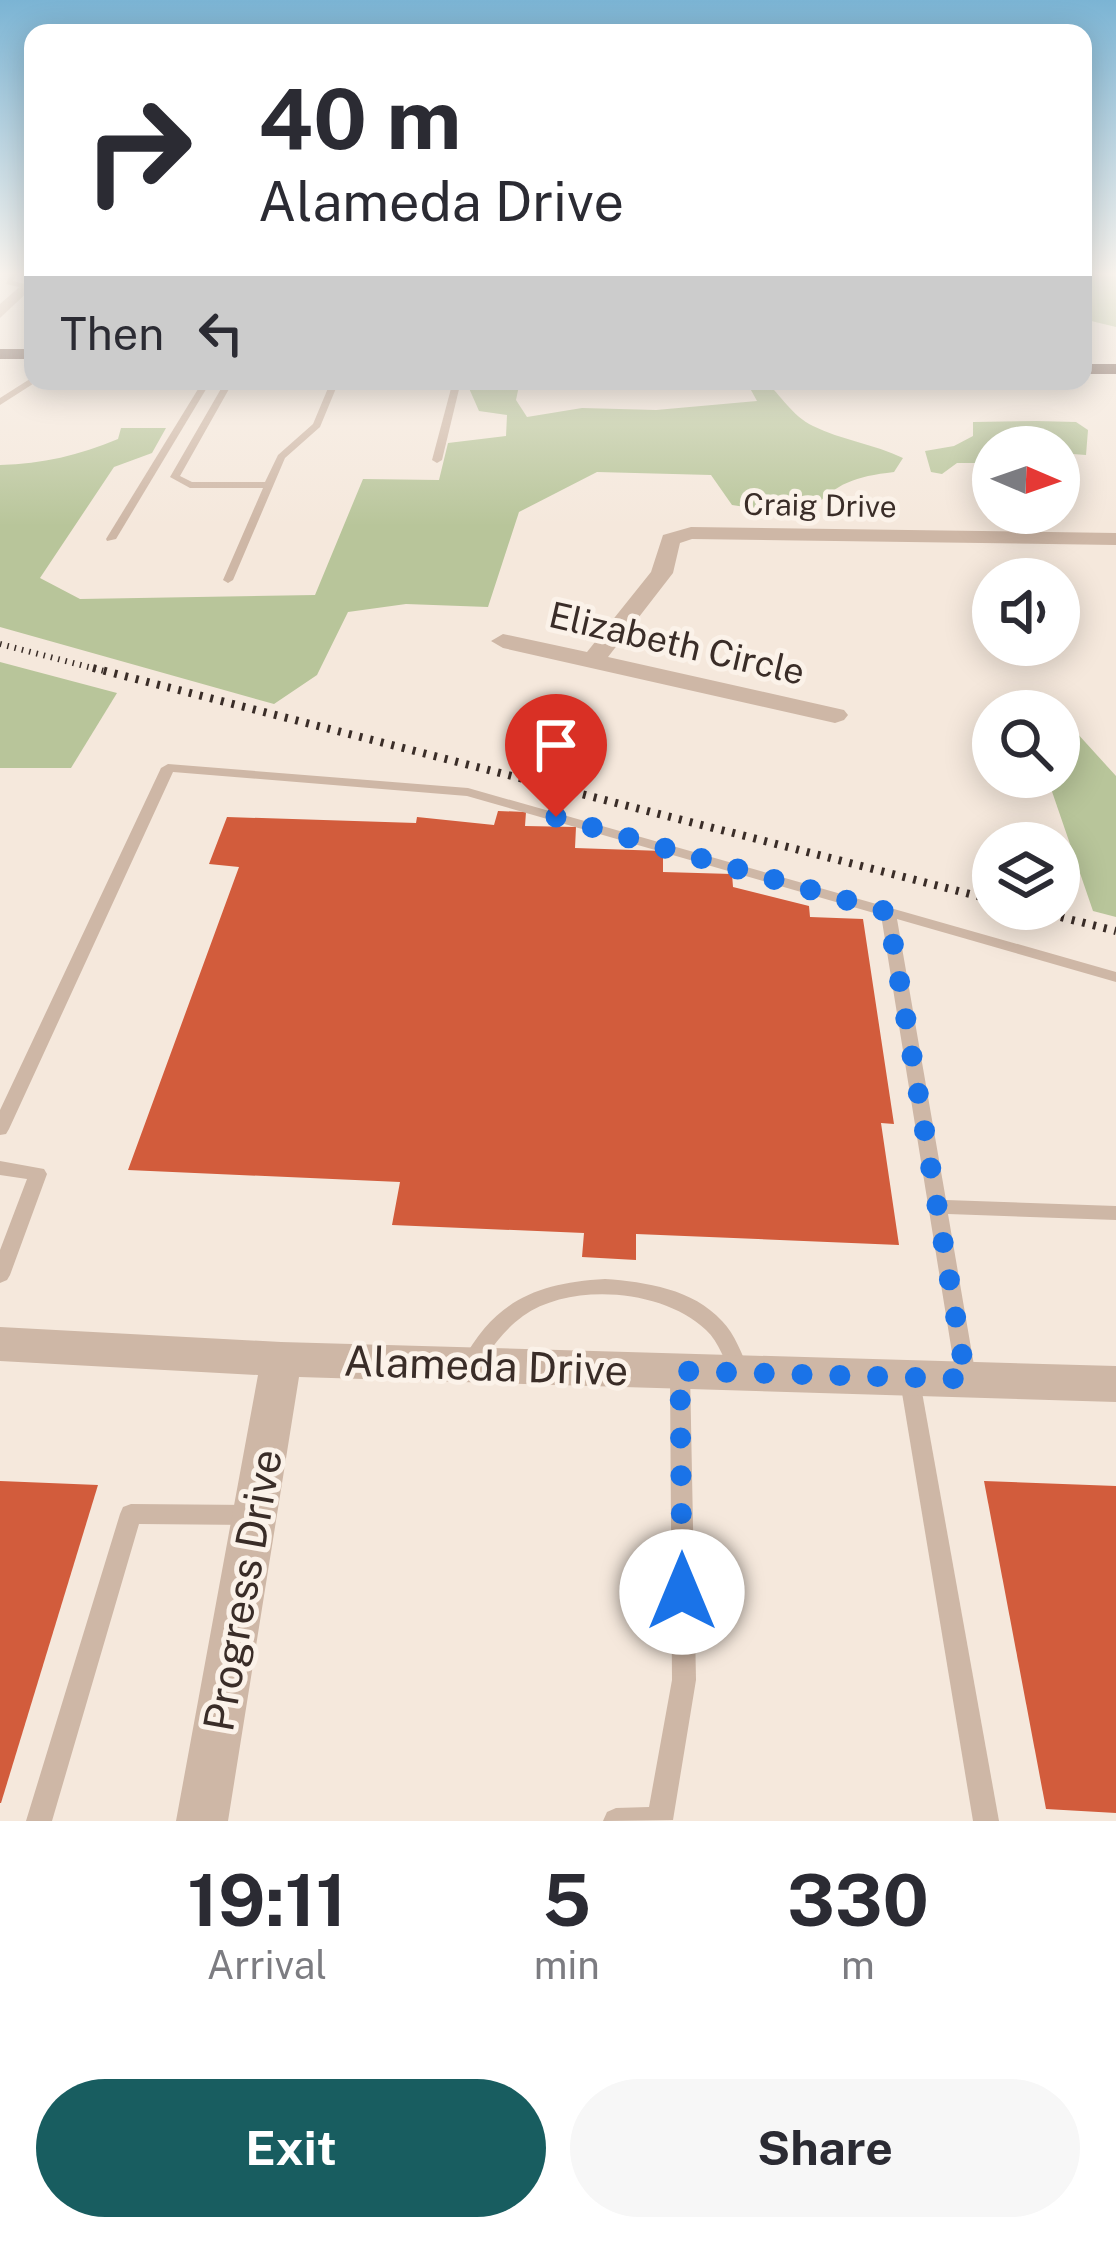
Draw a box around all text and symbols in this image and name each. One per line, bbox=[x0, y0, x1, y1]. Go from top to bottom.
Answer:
text: 40 m bbox=[258, 69, 461, 168]
icon: right bbox=[60, 72, 216, 228]
text: Alameda Drive bbox=[258, 170, 624, 233]
icon: left bbox=[188, 300, 254, 366]
text: Then bbox=[60, 307, 164, 360]
north arrow bbox=[972, 426, 1080, 534]
map controls bbox=[972, 426, 1080, 930]
street label: Craig Drive bbox=[743, 486, 897, 524]
button: sound bbox=[972, 558, 1080, 666]
street label: Elizabeth Circle bbox=[545, 593, 809, 693]
button: search bbox=[972, 690, 1080, 798]
pin bbox=[505, 694, 607, 817]
icon: arrive bbox=[523, 712, 589, 778]
button: layers bbox=[972, 822, 1080, 930]
street label: Alameda Drive bbox=[343, 1336, 629, 1394]
street label: Progress Drive bbox=[193, 1445, 291, 1735]
position arrow bbox=[619, 1529, 745, 1655]
text: 19:11 bbox=[187, 1858, 347, 1942]
text: 5 bbox=[542, 1858, 591, 1942]
text: 330 bbox=[787, 1858, 929, 1942]
text: Arrival bbox=[207, 1942, 327, 1988]
text: min bbox=[534, 1942, 600, 1988]
text: m bbox=[841, 1942, 875, 1988]
button: Exit bbox=[36, 2079, 546, 2217]
button: Share bbox=[570, 2079, 1080, 2217]

